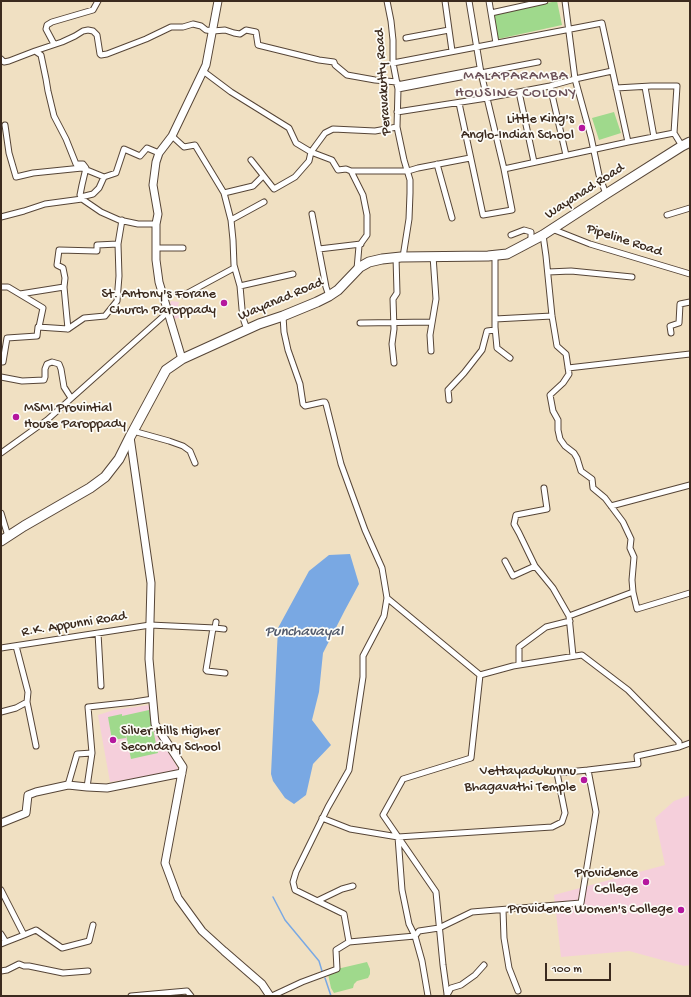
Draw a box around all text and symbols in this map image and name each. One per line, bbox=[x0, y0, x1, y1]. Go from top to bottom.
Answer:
street label: Peravakutty Road bbox=[372, 28, 396, 136]
district label: MALAPARAMBA HOUSING COLONY bbox=[455, 68, 577, 103]
place label: Little King's Anglo-Indian School bbox=[461, 112, 574, 144]
marker: Little King's Anglo-Indian School bbox=[577, 123, 587, 133]
street label: Wayanad Road bbox=[542, 160, 628, 224]
street label: Pipeline Road bbox=[584, 221, 664, 261]
street label: Wayanad Road bbox=[236, 275, 326, 325]
place label: St. Antony's Forane Church Paroppady bbox=[102, 287, 216, 320]
marker: St. Antony's Forane Church Paroppady bbox=[219, 298, 229, 308]
place label: MSMI Provintial House Paroppady bbox=[24, 401, 126, 434]
marker: MSMI Provintial House Paroppady bbox=[11, 412, 21, 422]
street label: R.K. Appunni Road bbox=[20, 608, 128, 642]
water label: Punchavayal bbox=[265, 624, 343, 642]
place label: Silver Hills Higher Secondary School bbox=[121, 724, 221, 756]
marker: Silver Hills Higher Secondary School bbox=[108, 735, 118, 745]
place label: Vettayadukunnu Bhagavathi Temple bbox=[465, 764, 576, 796]
marker: Vettayadukunnu Bhagavathi Temple bbox=[579, 775, 589, 785]
place label: Providence College bbox=[575, 866, 638, 898]
marker: Providence College bbox=[641, 877, 651, 887]
place label: Providence Women's College bbox=[508, 902, 673, 918]
marker: Providence Women's College bbox=[676, 905, 686, 915]
scale bar bbox=[547, 955, 613, 981]
text: 100 m bbox=[552, 963, 582, 977]

